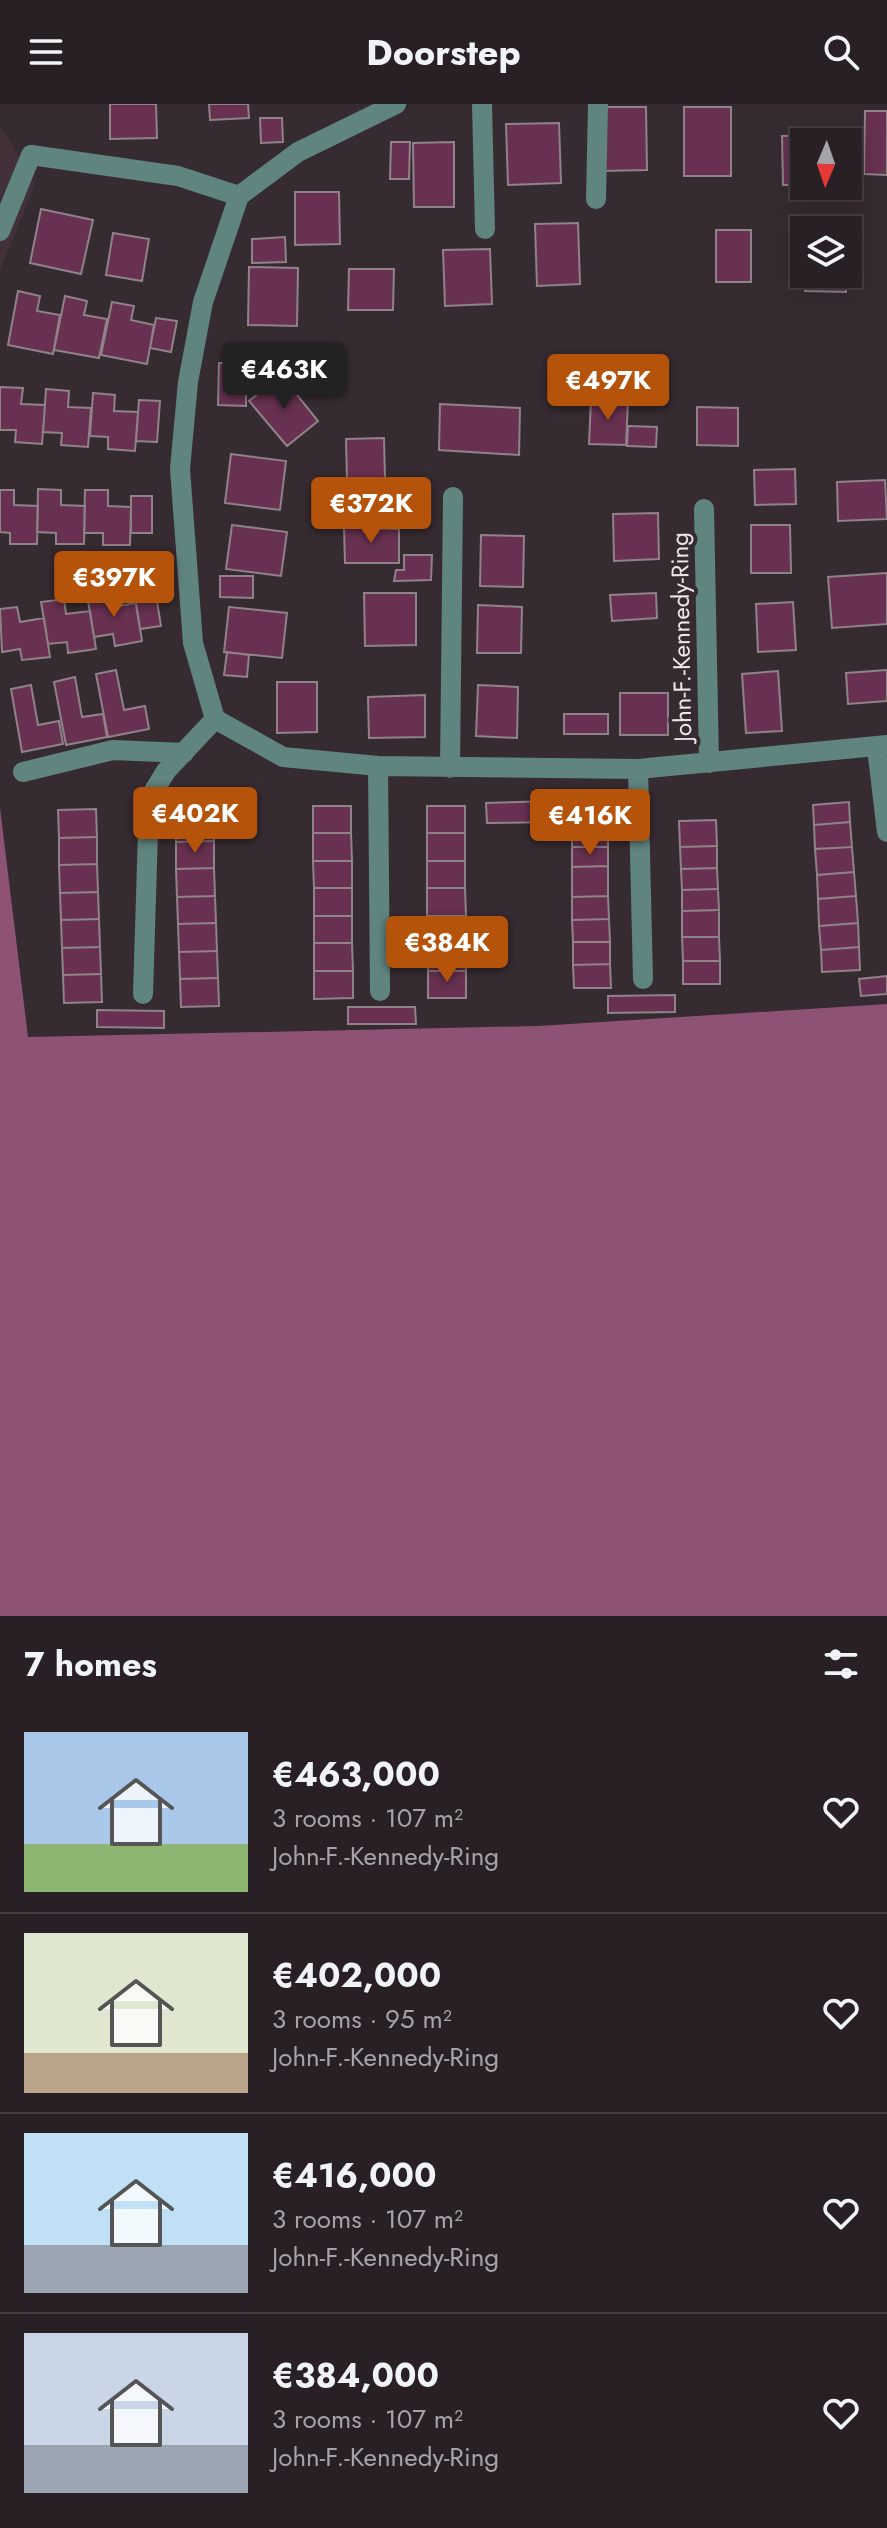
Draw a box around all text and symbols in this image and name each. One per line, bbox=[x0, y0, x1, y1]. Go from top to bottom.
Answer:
text: Doorstep bbox=[366, 26, 521, 78]
icon: menu bbox=[24, 30, 68, 74]
icon: search bbox=[819, 30, 863, 74]
north arrow bbox=[790, 128, 862, 200]
map controls bbox=[790, 128, 862, 288]
button: layers bbox=[790, 216, 862, 288]
pin: €463K bbox=[228, 343, 340, 411]
text: €463K bbox=[241, 350, 327, 388]
pin: €497K bbox=[552, 354, 664, 422]
text: €497K bbox=[565, 361, 651, 399]
pin: €372K bbox=[315, 477, 427, 545]
text: €372K bbox=[329, 484, 413, 522]
street label: John-F.-Kennedy-Ring bbox=[662, 532, 700, 745]
pin: €397K bbox=[58, 551, 170, 619]
text: €397K bbox=[72, 558, 156, 596]
pin: €402K bbox=[139, 787, 251, 855]
pin: €416K bbox=[534, 789, 646, 857]
text: €402K bbox=[151, 794, 239, 832]
text: €416K bbox=[548, 796, 632, 834]
pin: €384K bbox=[391, 916, 503, 984]
text: €384K bbox=[404, 923, 490, 961]
text: 7 homes bbox=[24, 1640, 157, 1689]
icon: filters bbox=[819, 1642, 863, 1686]
text: €463,000 bbox=[272, 1750, 440, 1799]
icon: home bbox=[88, 1764, 184, 1860]
icon: heart bbox=[819, 1790, 863, 1834]
text: 3 rooms · 107 m² bbox=[272, 1799, 463, 1837]
text: John-F.-Kennedy-Ring bbox=[272, 1837, 499, 1875]
text: €402,000 bbox=[272, 1951, 441, 2000]
icon: home bbox=[88, 1965, 184, 2061]
icon: heart bbox=[819, 1991, 863, 2035]
text: 3 rooms · 95 m² bbox=[272, 2000, 452, 2038]
text: John-F.-Kennedy-Ring bbox=[272, 2038, 499, 2076]
text: €416,000 bbox=[272, 2151, 437, 2200]
icon: home bbox=[88, 2165, 184, 2261]
icon: heart bbox=[819, 2191, 863, 2235]
text: 3 rooms · 107 m² bbox=[272, 2200, 463, 2238]
text: John-F.-Kennedy-Ring bbox=[272, 2238, 499, 2276]
text: €384,000 bbox=[272, 2351, 439, 2400]
icon: home bbox=[88, 2365, 184, 2461]
icon: heart bbox=[819, 2391, 863, 2435]
text: 3 rooms · 107 m² bbox=[272, 2400, 463, 2438]
text: John-F.-Kennedy-Ring bbox=[272, 2438, 499, 2476]

